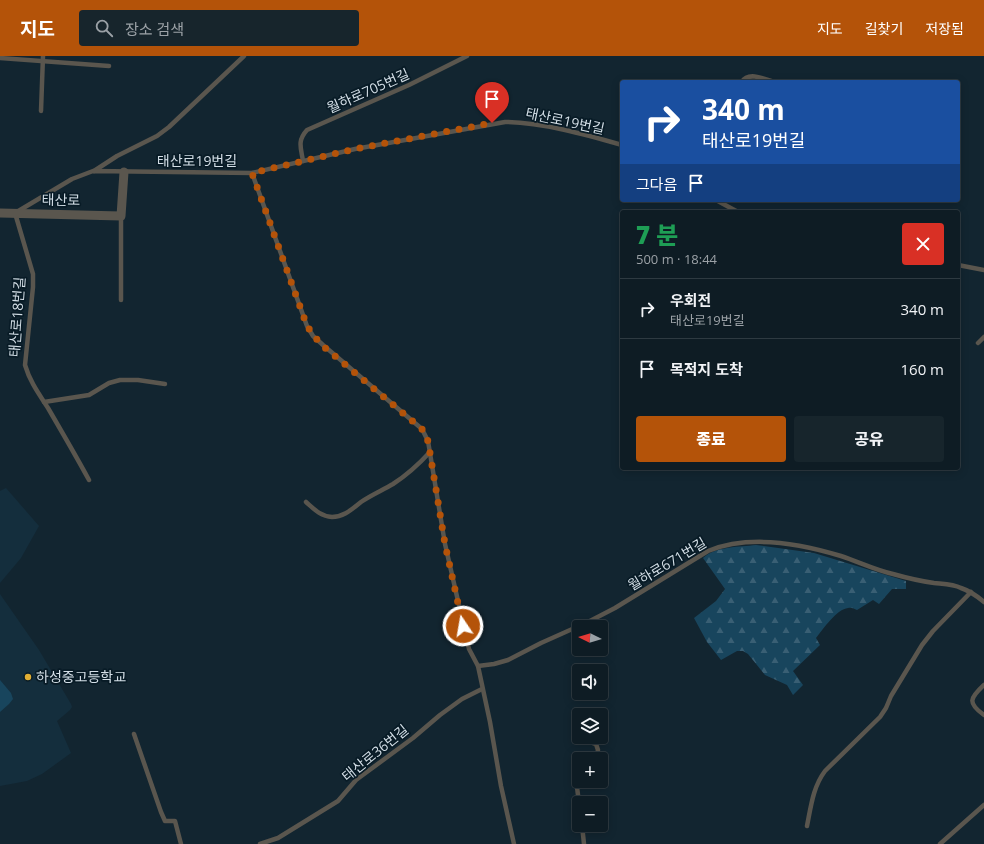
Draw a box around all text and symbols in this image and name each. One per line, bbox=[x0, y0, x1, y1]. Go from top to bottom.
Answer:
search box bbox=[79, 10, 359, 46]
text: 지도 bbox=[20, 16, 55, 42]
icon: search bbox=[93, 17, 115, 39]
text: 장소 검색 bbox=[125, 19, 184, 39]
text: 지도 bbox=[817, 19, 843, 38]
text: 길찾기 bbox=[865, 19, 903, 38]
text: 저장됨 bbox=[925, 19, 964, 38]
street label: 월하로705번길 bbox=[324, 64, 412, 117]
pin bbox=[475, 82, 509, 123]
icon: arrive bbox=[481, 88, 503, 110]
text: 340 m bbox=[702, 90, 785, 128]
icon: right bbox=[636, 96, 688, 148]
street label: 태산로19번길 bbox=[524, 103, 606, 138]
text: 태산로19번길 bbox=[702, 128, 805, 152]
street label: 태산로19번길 bbox=[157, 151, 237, 170]
icon: arrive bbox=[685, 172, 707, 194]
text: 그다음 bbox=[636, 174, 677, 194]
street label: 태산로 bbox=[42, 190, 81, 209]
text: 7 분 bbox=[636, 218, 678, 251]
button: close bbox=[902, 223, 944, 265]
text: 500 m · 18:44 bbox=[636, 250, 717, 268]
street label: 태산로18번길 bbox=[4, 276, 29, 358]
text: 우회전 bbox=[670, 290, 711, 310]
icon: right bbox=[636, 298, 658, 320]
text: 340 m bbox=[900, 299, 944, 319]
text: 태산로19번길 bbox=[670, 311, 745, 329]
icon: arrive bbox=[636, 358, 658, 380]
text: 목적지 도착 bbox=[670, 359, 743, 379]
text: 160 m bbox=[900, 359, 944, 379]
button: 종료 bbox=[636, 416, 786, 462]
button: 공유 bbox=[794, 416, 944, 462]
street label: 월하로671번길 bbox=[624, 533, 710, 594]
position arrow bbox=[442, 605, 484, 647]
north arrow bbox=[572, 620, 608, 656]
map controls bbox=[572, 620, 608, 832]
button: sound bbox=[572, 664, 608, 700]
place label: 하성중고등학교 bbox=[36, 667, 126, 686]
marker: 하성중고등학교 bbox=[23, 672, 33, 682]
button: layers bbox=[572, 708, 608, 744]
street label: 태산로36번길 bbox=[337, 720, 412, 785]
button: + bbox=[572, 752, 608, 788]
button: − bbox=[572, 796, 608, 832]

